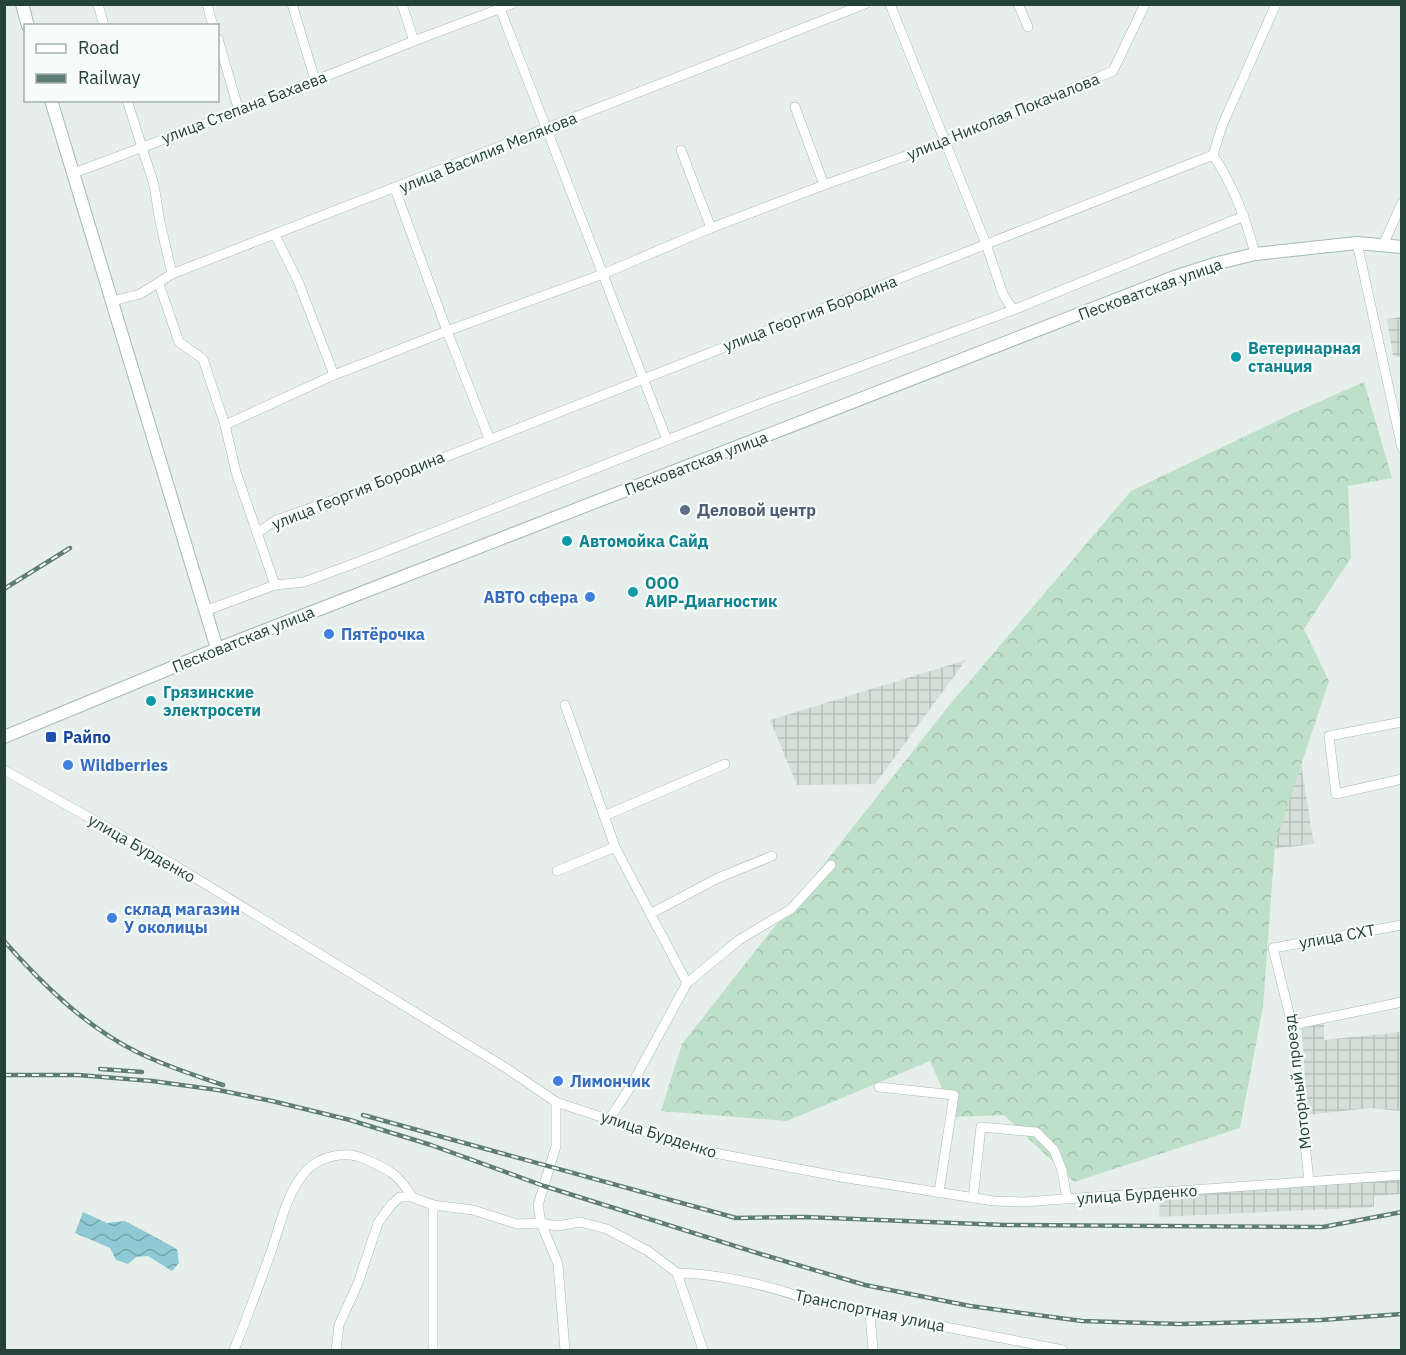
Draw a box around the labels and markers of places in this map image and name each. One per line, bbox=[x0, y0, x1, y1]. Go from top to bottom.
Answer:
place label: Ветеринарная станция bbox=[1248, 338, 1361, 376]
marker: Ветеринарная станция bbox=[1229, 350, 1243, 364]
place label: Деловой центр bbox=[697, 500, 816, 520]
marker: Деловой центр bbox=[678, 503, 692, 517]
place label: Автомойка Сайд bbox=[579, 531, 709, 551]
marker: Автомойка Сайд bbox=[560, 534, 574, 548]
place label: ООО АИР-Диагностик bbox=[645, 573, 778, 611]
marker: ООО АИР-Диагностик bbox=[626, 585, 640, 599]
place label: АВТО сфера bbox=[484, 587, 578, 607]
marker: АВТО сфера bbox=[583, 590, 597, 604]
place label: Пятёрочка bbox=[341, 624, 425, 644]
marker: Пятёрочка bbox=[322, 627, 336, 641]
place label: Грязинские электросети bbox=[163, 682, 261, 720]
marker: Грязинские электросети bbox=[144, 694, 158, 708]
place label: Райпо bbox=[63, 727, 111, 747]
marker: Райпо bbox=[44, 730, 58, 744]
place label: Wildberries bbox=[80, 755, 168, 775]
marker: Wildberries bbox=[61, 758, 75, 772]
place label: склад магазин У околицы bbox=[124, 899, 240, 937]
marker: склад магазин У околицы bbox=[105, 911, 119, 925]
place label: Лимончик bbox=[570, 1071, 651, 1091]
marker: Лимончик bbox=[551, 1074, 565, 1088]

